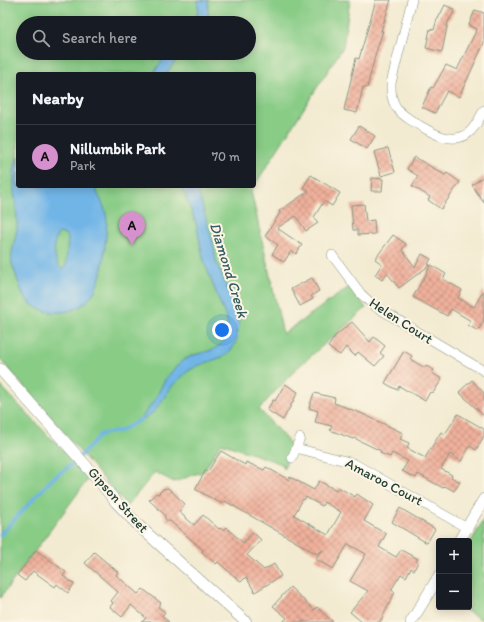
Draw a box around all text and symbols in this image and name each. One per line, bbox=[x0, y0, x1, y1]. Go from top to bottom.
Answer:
search box bbox=[16, 16, 256, 60]
icon: search bbox=[30, 27, 52, 49]
text: Search here bbox=[62, 29, 137, 47]
text: Nearby bbox=[32, 88, 84, 108]
text: Nillumbik Park bbox=[70, 140, 166, 158]
text: A bbox=[41, 149, 49, 164]
text: 70 m bbox=[212, 149, 240, 164]
text: Park bbox=[70, 158, 96, 173]
pin: A bbox=[119, 212, 145, 245]
water label: Diamond Creek bbox=[206, 220, 252, 321]
street label: Helen Court bbox=[366, 294, 436, 348]
your location bbox=[212, 320, 232, 340]
street label: Amaroo Court bbox=[342, 454, 426, 510]
street label: Gipson Street bbox=[84, 464, 152, 536]
map controls bbox=[436, 538, 472, 610]
button: + bbox=[436, 538, 472, 574]
button: − bbox=[436, 574, 472, 610]

